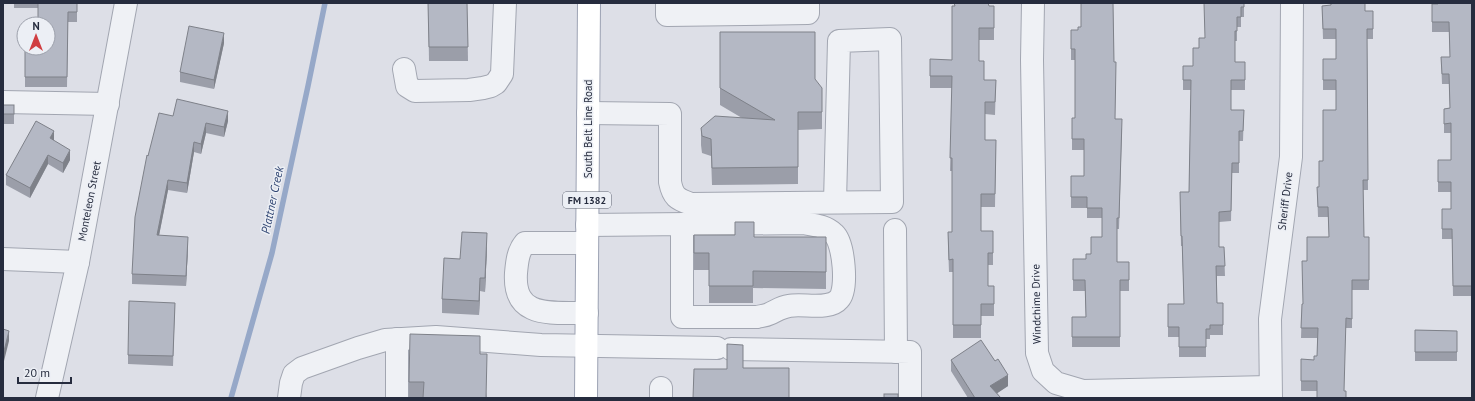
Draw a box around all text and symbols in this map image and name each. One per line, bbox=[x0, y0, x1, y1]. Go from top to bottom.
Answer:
north arrow bbox=[16, 16, 56, 56]
text: N bbox=[32, 19, 40, 33]
street label: South Belt Line Road bbox=[581, 80, 595, 178]
street label: Monteleon Street bbox=[74, 159, 104, 242]
water label: Plattner Creek bbox=[258, 164, 287, 235]
street label: Sheriff Drive bbox=[1274, 171, 1296, 231]
road number: FM 1382 bbox=[563, 192, 611, 208]
street label: Windchime Drive bbox=[1028, 263, 1044, 344]
scale bar bbox=[18, 359, 71, 385]
text: 20 m bbox=[24, 365, 50, 380]

